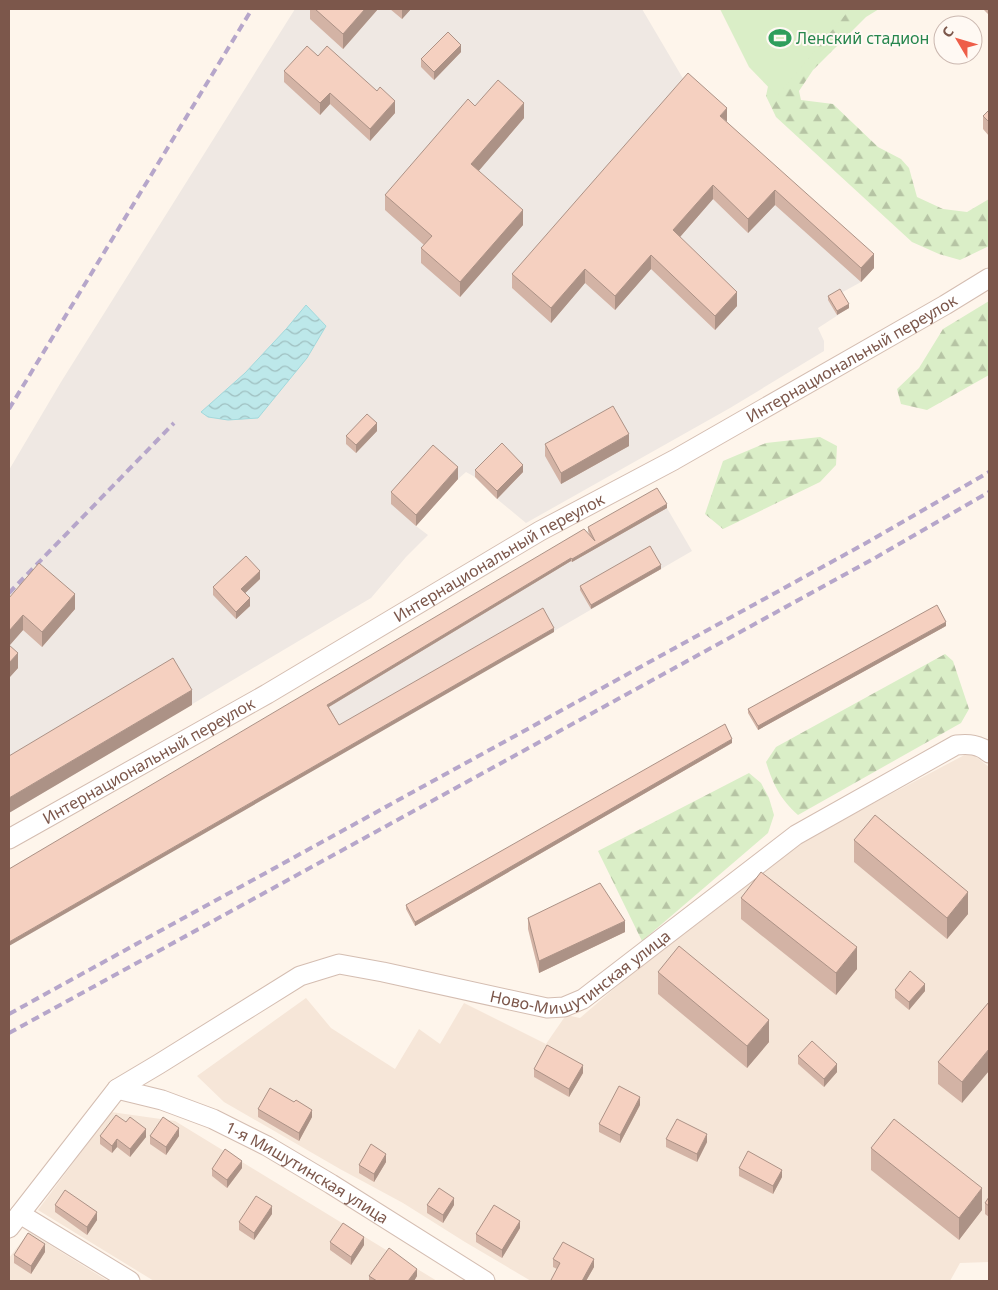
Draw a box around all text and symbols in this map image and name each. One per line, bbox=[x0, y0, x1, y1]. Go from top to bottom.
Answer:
north arrow bbox=[933, 15, 983, 65]
text: С bbox=[937, 22, 958, 41]
sports icon: Ленский стадион bbox=[767, 25, 793, 51]
place label: Ленский стадион bbox=[796, 27, 929, 49]
street label: Интернациональный переулок bbox=[742, 289, 962, 428]
street label: Интернациональный переулок bbox=[389, 488, 608, 627]
street label: Интернациональный переулок bbox=[38, 692, 259, 829]
street label: Ново-Мишутинская улица bbox=[488, 925, 675, 1019]
street label: 1-я Мишутинская улица bbox=[222, 1116, 393, 1229]

